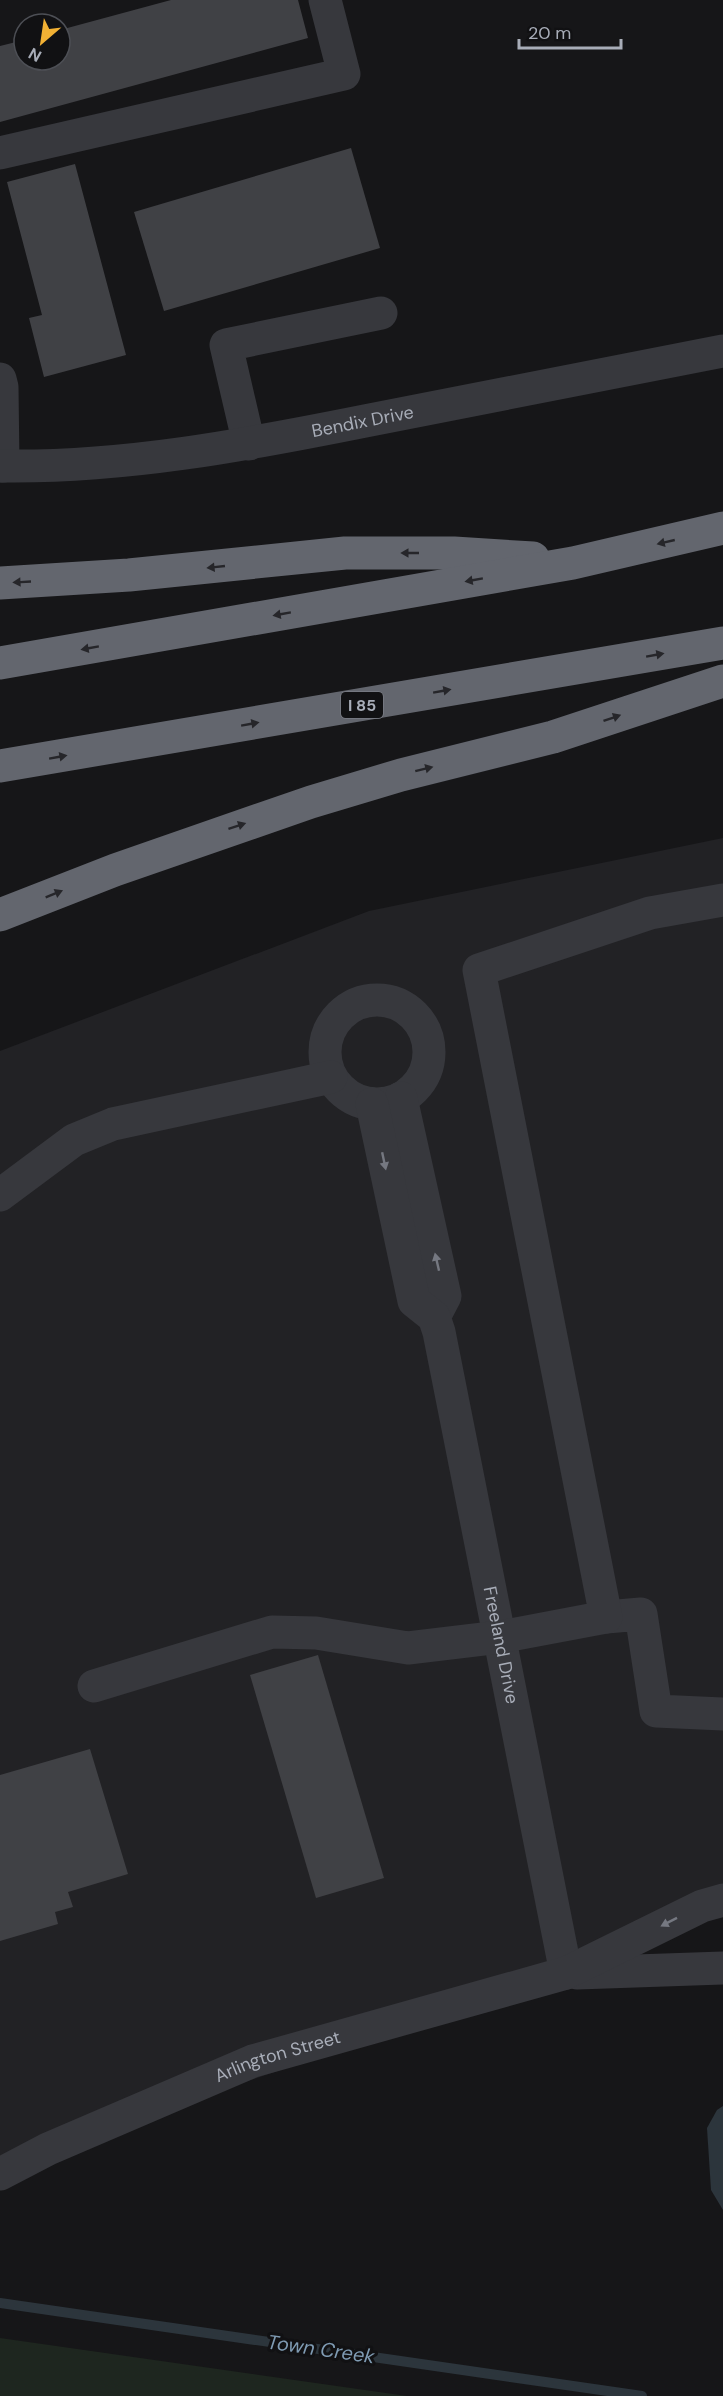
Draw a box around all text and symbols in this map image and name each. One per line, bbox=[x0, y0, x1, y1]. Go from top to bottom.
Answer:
north arrow bbox=[12, 12, 72, 72]
scale bar bbox=[519, 12, 621, 50]
text: 20 m bbox=[528, 21, 571, 45]
text: N bbox=[25, 43, 45, 67]
street label: Bendix Drive bbox=[310, 400, 416, 443]
one-way arrow bbox=[657, 537, 675, 547]
one-way arrow bbox=[401, 548, 420, 558]
one-way arrow bbox=[207, 562, 226, 572]
one-way arrow bbox=[465, 576, 484, 585]
one-way arrow bbox=[12, 577, 31, 586]
one-way arrow bbox=[273, 610, 292, 619]
one-way arrow bbox=[81, 643, 100, 652]
one-way arrow bbox=[646, 650, 665, 659]
one-way arrow bbox=[433, 686, 452, 695]
road number: I 85 bbox=[341, 692, 383, 718]
one-way arrow bbox=[603, 712, 621, 722]
one-way arrow bbox=[241, 719, 260, 728]
one-way arrow bbox=[48, 752, 67, 761]
one-way arrow bbox=[415, 764, 433, 774]
one-way arrow bbox=[228, 820, 246, 830]
one-way arrow bbox=[46, 888, 64, 898]
one-way arrow bbox=[380, 1152, 389, 1171]
one-way arrow bbox=[432, 1252, 441, 1271]
street label: Freeland Drive bbox=[478, 1584, 524, 1706]
one-way arrow bbox=[660, 1917, 677, 1927]
street label: Arlington Street bbox=[211, 2025, 343, 2088]
water label: Town Creek bbox=[266, 2329, 377, 2370]

